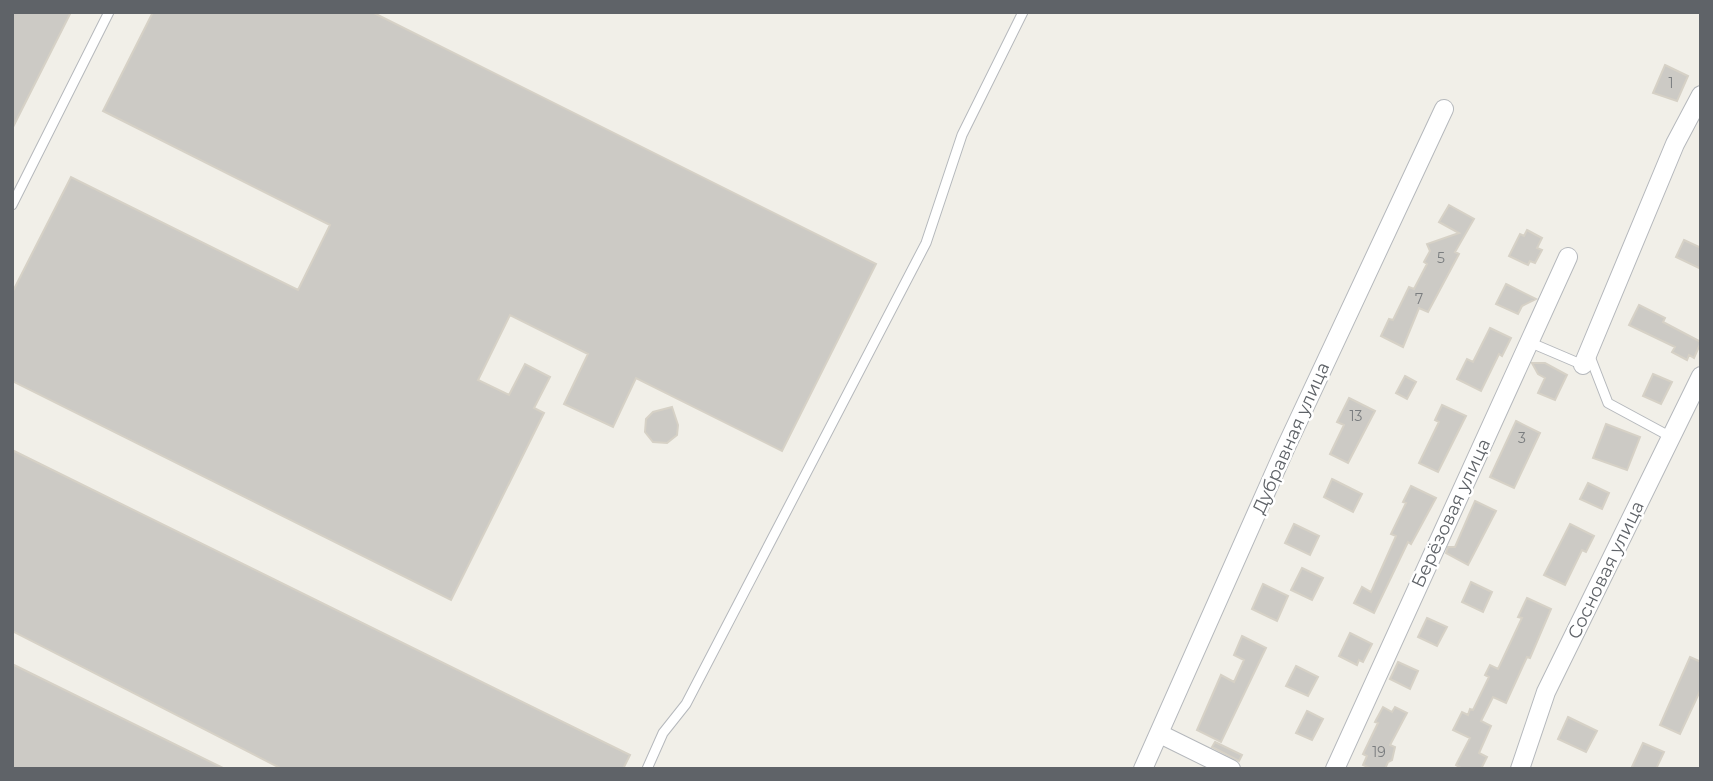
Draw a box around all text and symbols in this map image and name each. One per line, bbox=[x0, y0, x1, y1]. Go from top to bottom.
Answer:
house number: 1 bbox=[1668, 74, 1674, 92]
house number: 5 bbox=[1437, 249, 1445, 267]
house number: 7 bbox=[1415, 290, 1423, 308]
street label: Дубравная улица bbox=[1248, 359, 1334, 517]
house number: 13 bbox=[1350, 407, 1363, 425]
house number: 3 bbox=[1518, 429, 1526, 447]
street label: Берёзовая улица bbox=[1407, 435, 1495, 591]
street label: Сосновая улица bbox=[1563, 497, 1649, 643]
house number: 19 bbox=[1372, 743, 1386, 761]

